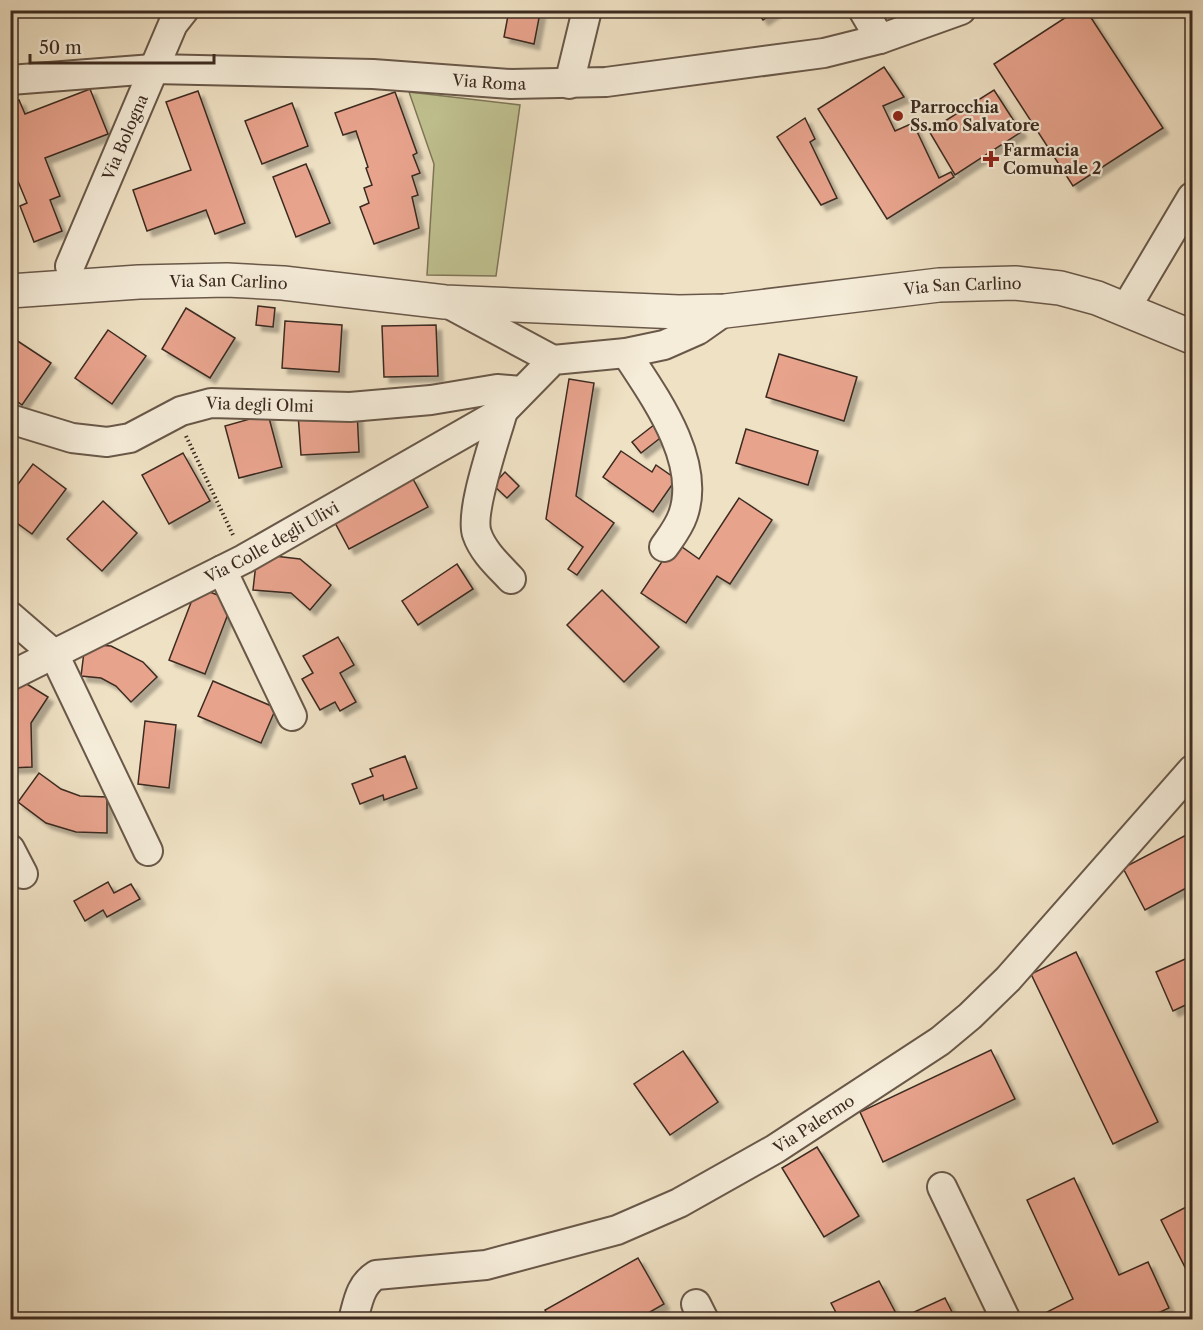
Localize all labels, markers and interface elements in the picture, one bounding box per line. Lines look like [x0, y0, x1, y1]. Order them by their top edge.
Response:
scale bar [30, 27, 214, 65]
text: 50 m [39, 37, 82, 59]
street label: Via Roma [451, 70, 527, 94]
street label: Via Bologna [97, 91, 152, 184]
place label: Parrocchia Ss.mo Salvatore [910, 97, 1040, 135]
marker: Parrocchia Ss.mo Salvatore [891, 109, 905, 123]
place label: Farmacia Comunale 2 [1003, 140, 1101, 178]
marker: Farmacia Comunale 2 [984, 152, 998, 166]
street label: Via San Carlino [168, 270, 288, 293]
street label: Via San Carlino [902, 273, 1023, 299]
street label: Via degli Olmi [205, 393, 314, 416]
street label: Via Colle degli Ulivi [200, 497, 342, 588]
street label: Via Palermo [768, 1090, 858, 1158]

